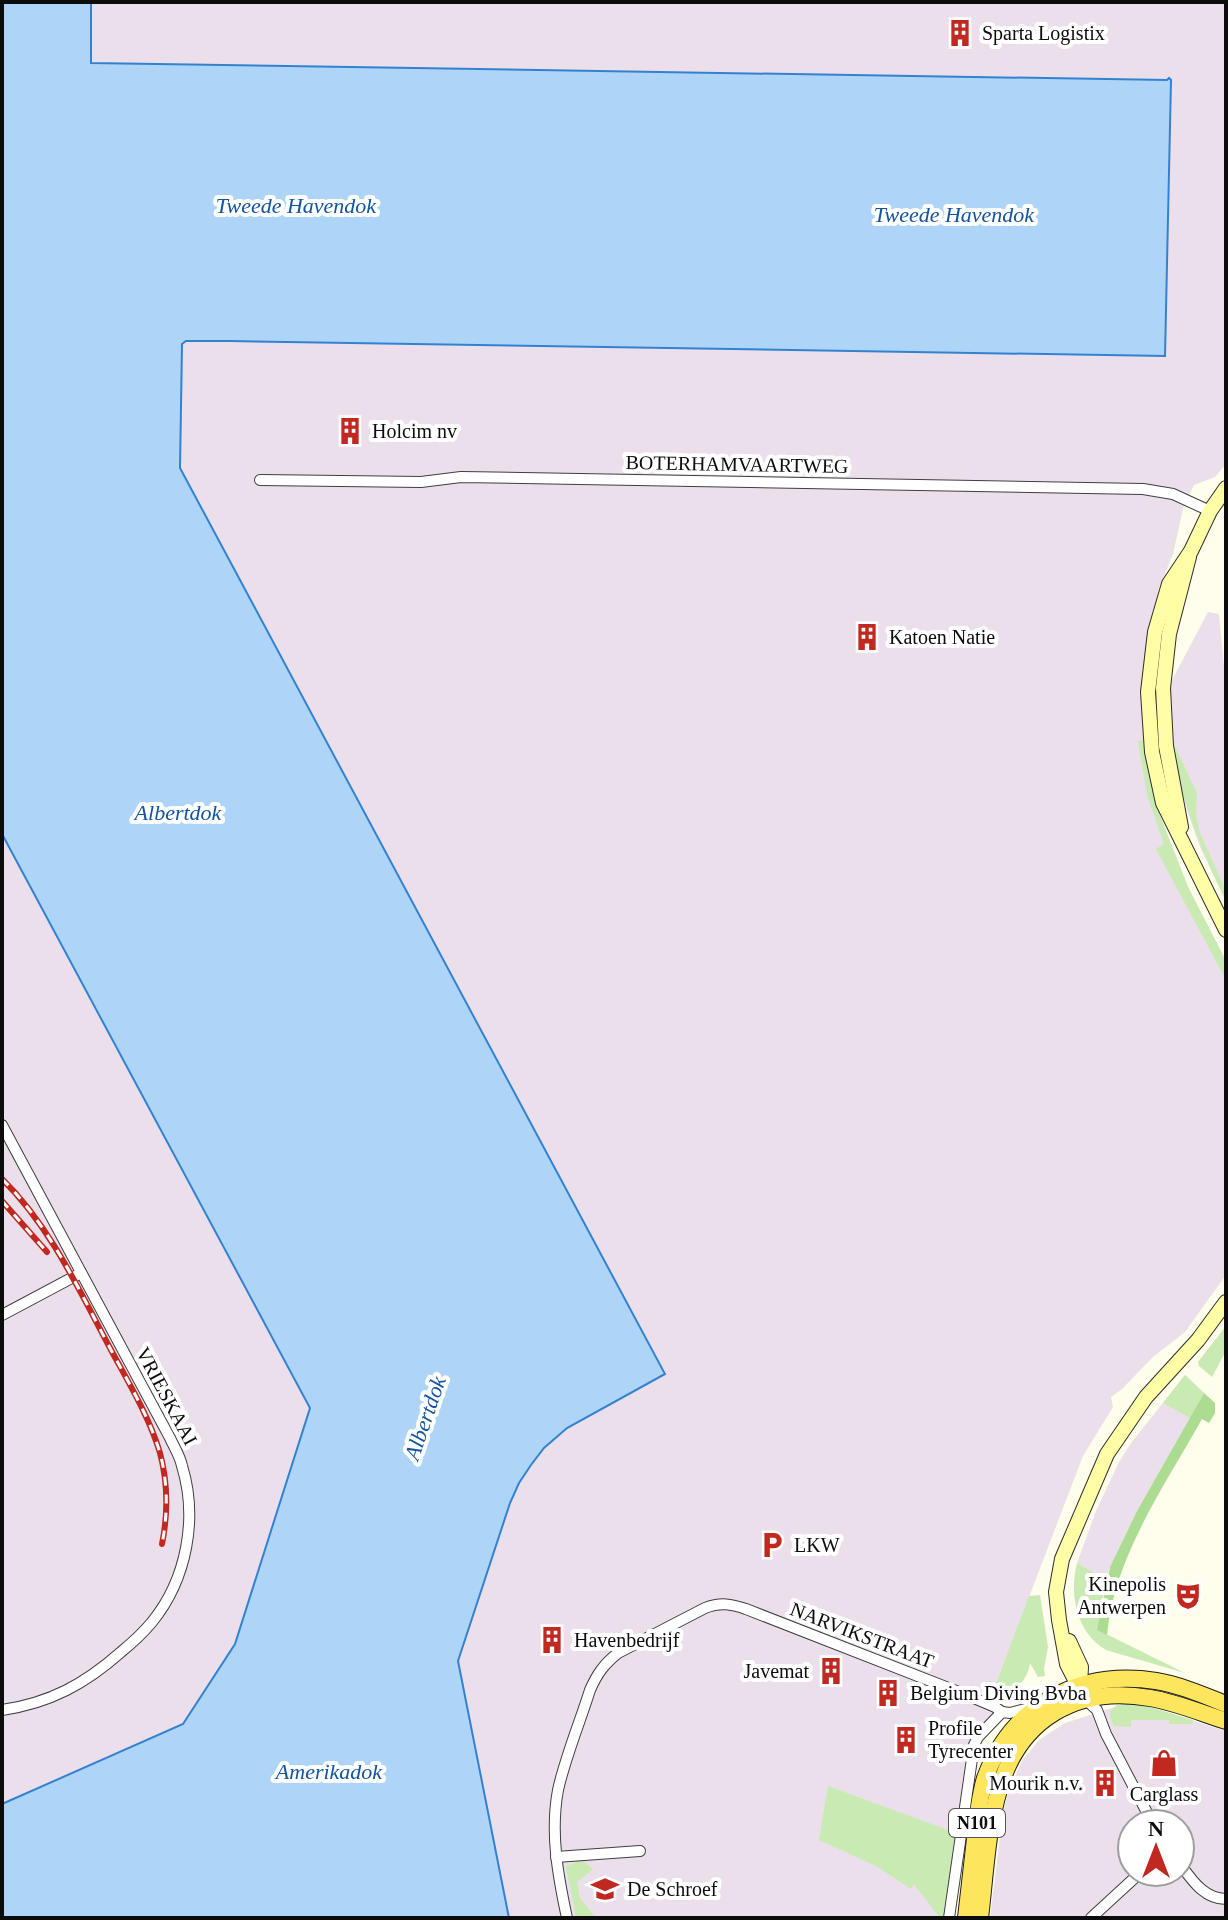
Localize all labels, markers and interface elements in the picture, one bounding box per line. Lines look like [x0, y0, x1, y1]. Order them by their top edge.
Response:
building icon: Sparta Logistix [945, 18, 975, 48]
place label: Sparta Logistix [982, 22, 1105, 45]
water label: Tweede Havendok [216, 193, 377, 218]
water label: Tweede Havendok [874, 202, 1035, 227]
building icon: Holcim nv [335, 416, 365, 446]
place label: Holcim nv [372, 420, 457, 442]
street label: BOTERHAMVAARTWEG [625, 451, 849, 477]
building icon: Katoen Natie [852, 622, 882, 652]
place label: Katoen Natie [889, 626, 995, 648]
water label: Albertdok [133, 800, 223, 825]
street label: VRIESKAAI [132, 1343, 202, 1449]
water label: Albertdok [398, 1372, 451, 1465]
parking icon: LKW [757, 1530, 787, 1560]
place label: LKW [794, 1534, 840, 1556]
place label: Kinepolis Antwerpen [1077, 1573, 1166, 1619]
theatre icon: Kinepolis Antwerpen [1173, 1581, 1203, 1611]
street label: NARVIKSTRAAT [787, 1598, 937, 1672]
building icon: Havenbedrijf [537, 1625, 567, 1655]
place label: Havenbedrijf [574, 1629, 680, 1652]
building icon: Javemat [816, 1656, 846, 1686]
place label: Javemat [743, 1660, 809, 1682]
building icon: Belgium Diving Bvba [873, 1678, 903, 1708]
place label: Belgium Diving Bvba [910, 1682, 1087, 1705]
place label: Profile Tyrecenter [928, 1717, 1014, 1763]
building icon: Profile Tyrecenter [891, 1725, 921, 1755]
shop icon: Carglass [1149, 1748, 1179, 1778]
water label: Amerikadok [274, 1759, 383, 1784]
building icon: Mourik n.v. [1090, 1768, 1120, 1798]
place label: Mourik n.v. [989, 1772, 1083, 1794]
place label: Carglass [1130, 1783, 1198, 1806]
north arrow [1116, 1808, 1196, 1888]
road number: N101 [949, 1809, 1005, 1837]
text: N [1148, 1816, 1164, 1841]
school or university icon: De Schroef [590, 1874, 620, 1904]
place label: De Schroef [627, 1878, 718, 1900]

